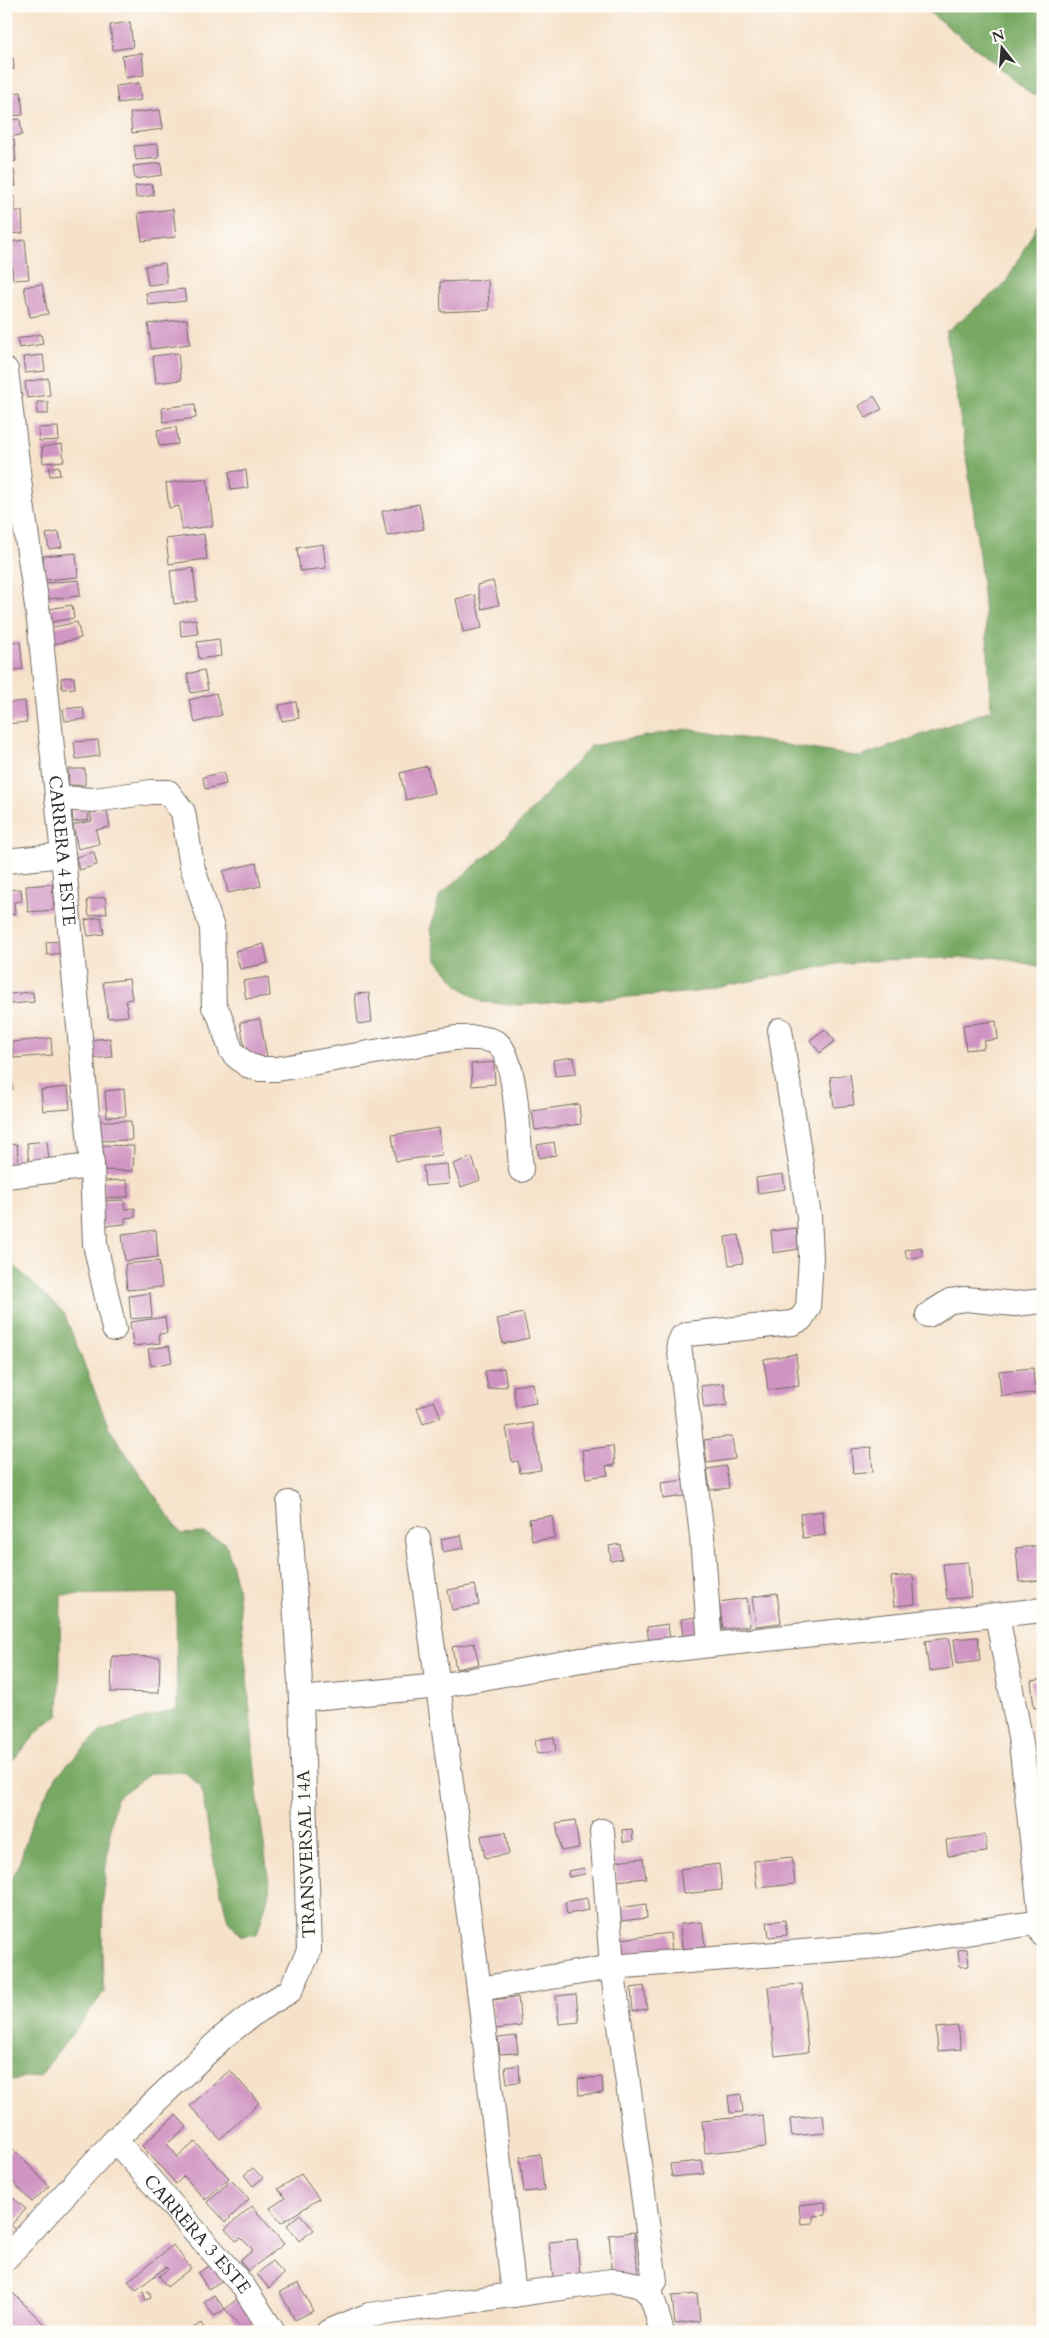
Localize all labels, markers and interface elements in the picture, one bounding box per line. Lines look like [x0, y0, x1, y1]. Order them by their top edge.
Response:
north arrow [976, 22, 1026, 72]
text: N [990, 25, 1007, 47]
street label: CARRERA 4 ESTE [42, 774, 82, 927]
street label: TRANSVERSAL 14A [291, 1769, 322, 1939]
street label: CARRERA 3 ESTE [138, 2169, 257, 2299]

